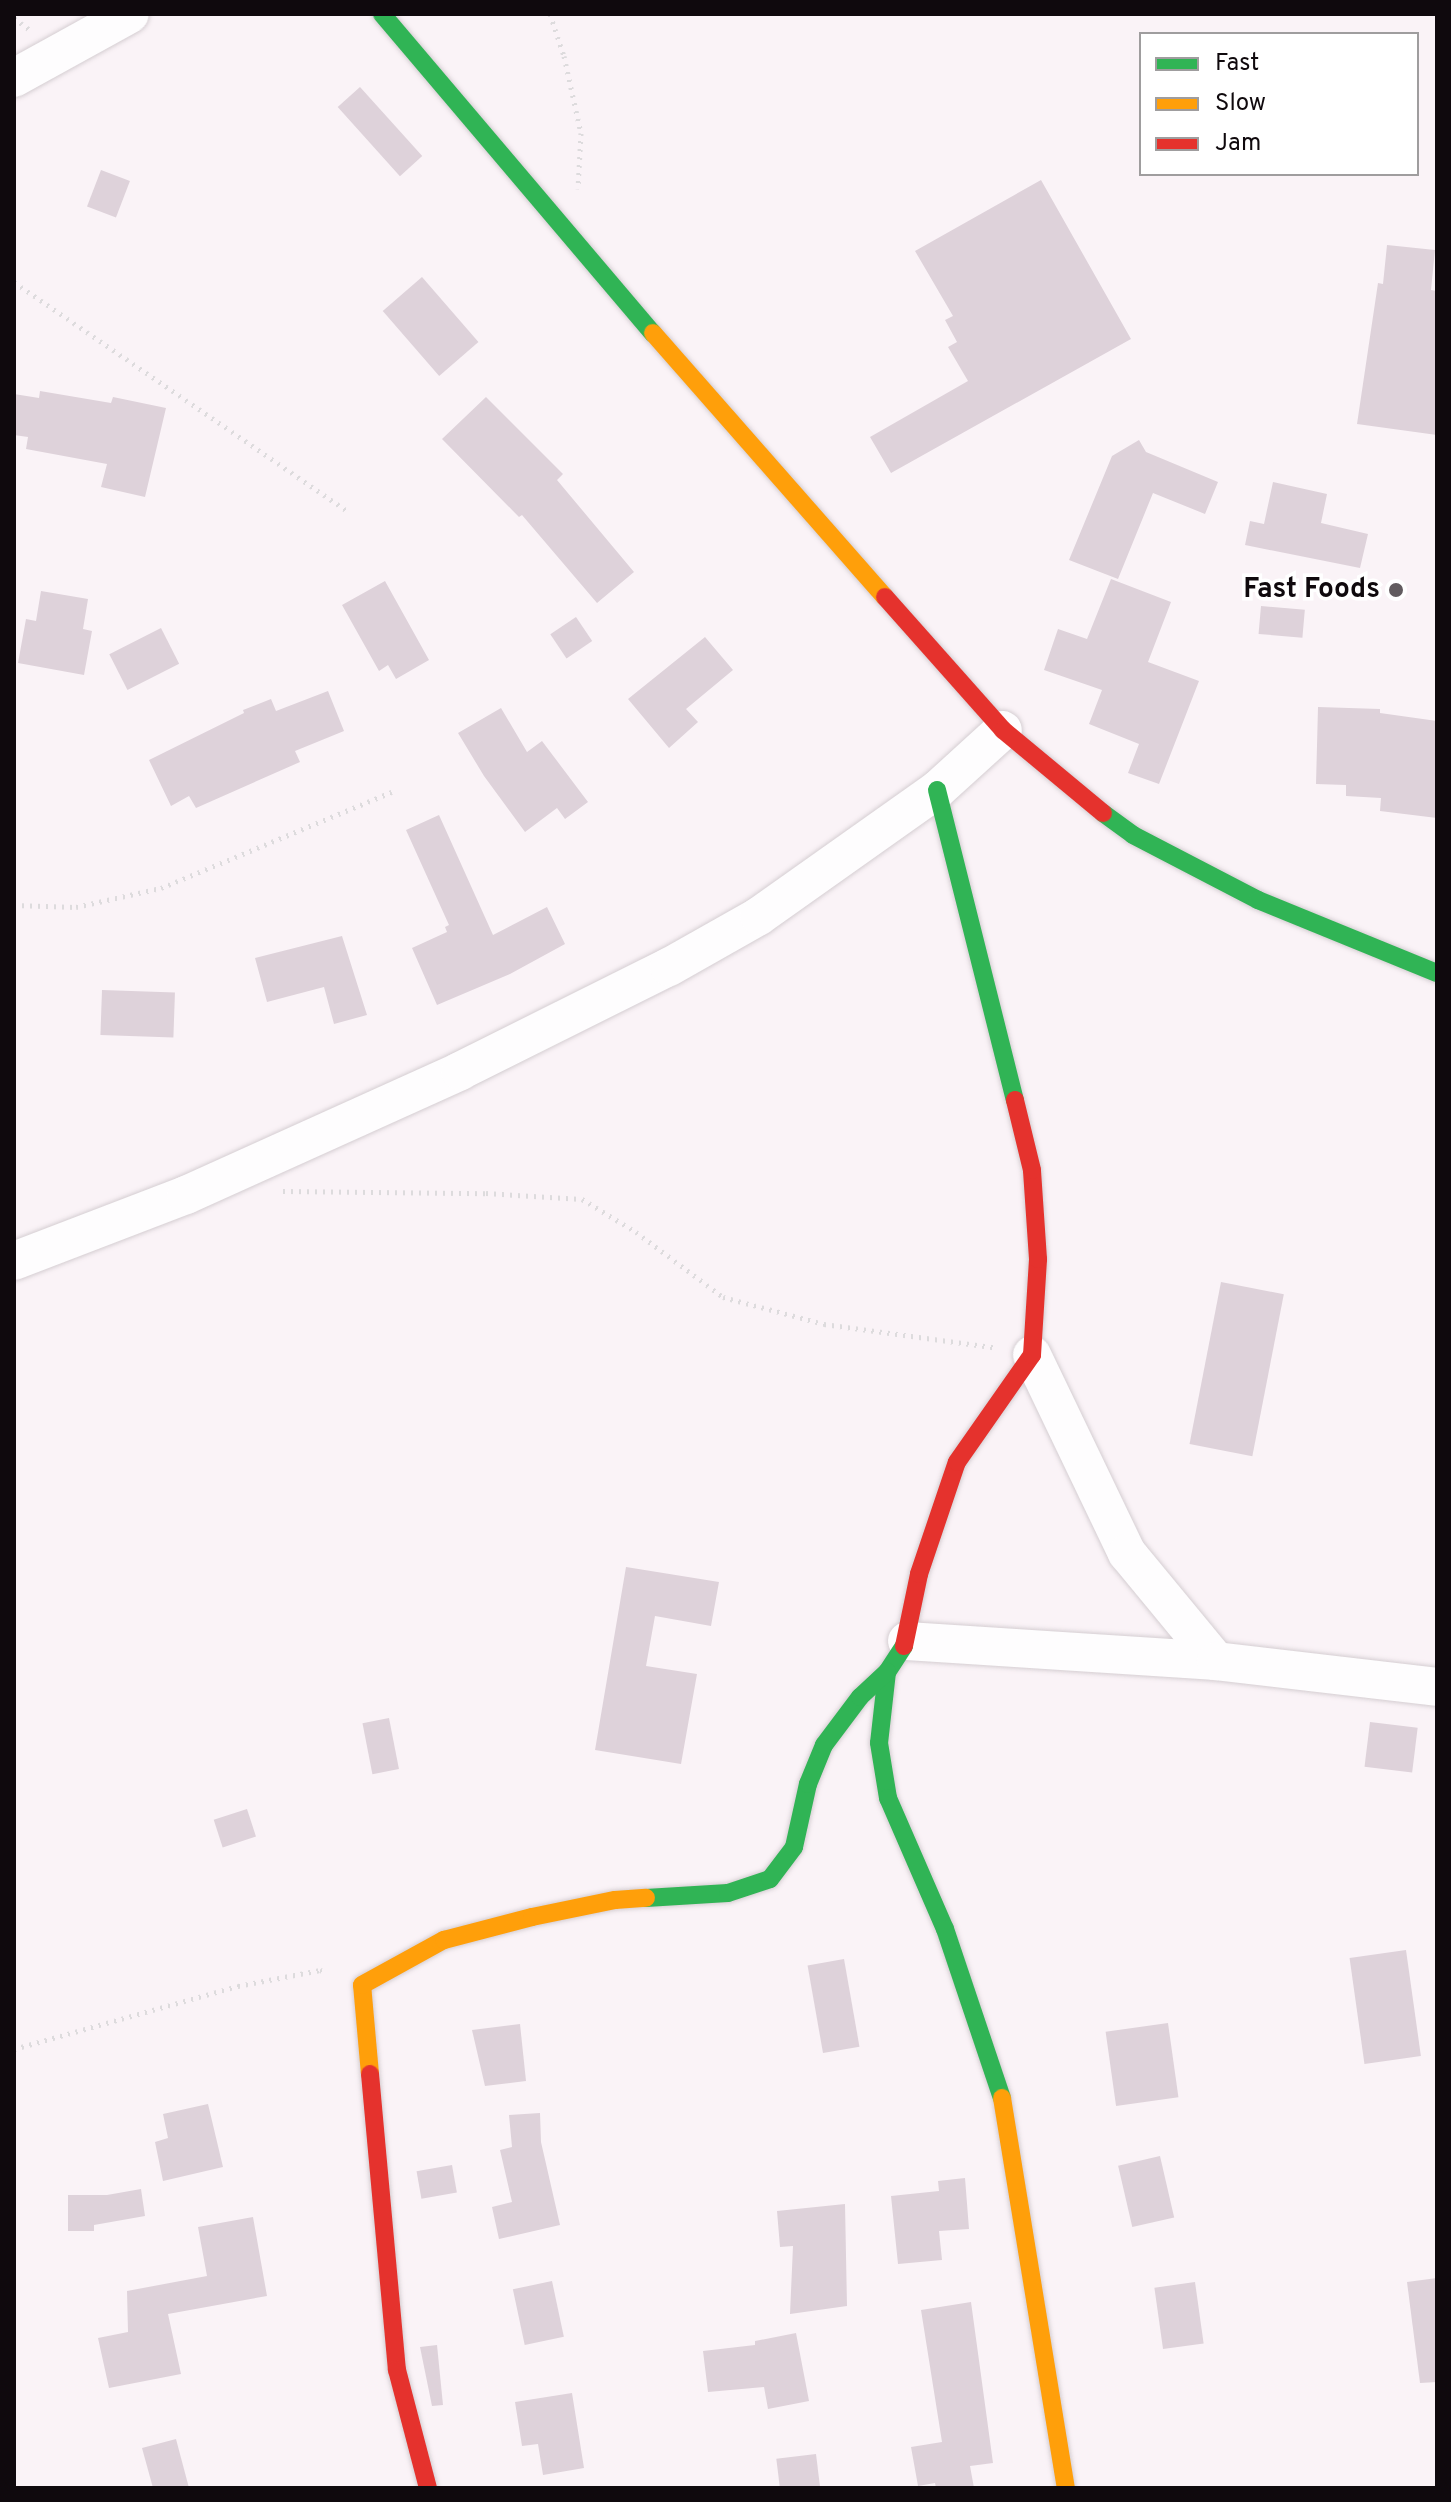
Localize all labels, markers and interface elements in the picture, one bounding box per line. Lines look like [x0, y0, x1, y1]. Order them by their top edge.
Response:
legend [1139, 32, 1419, 176]
text: Fast [1215, 49, 1259, 79]
text: Slow [1215, 89, 1266, 119]
text: Jam [1215, 129, 1261, 159]
place label: Fast Foods [1243, 573, 1380, 607]
marker: Fast Foods [1387, 581, 1405, 599]

